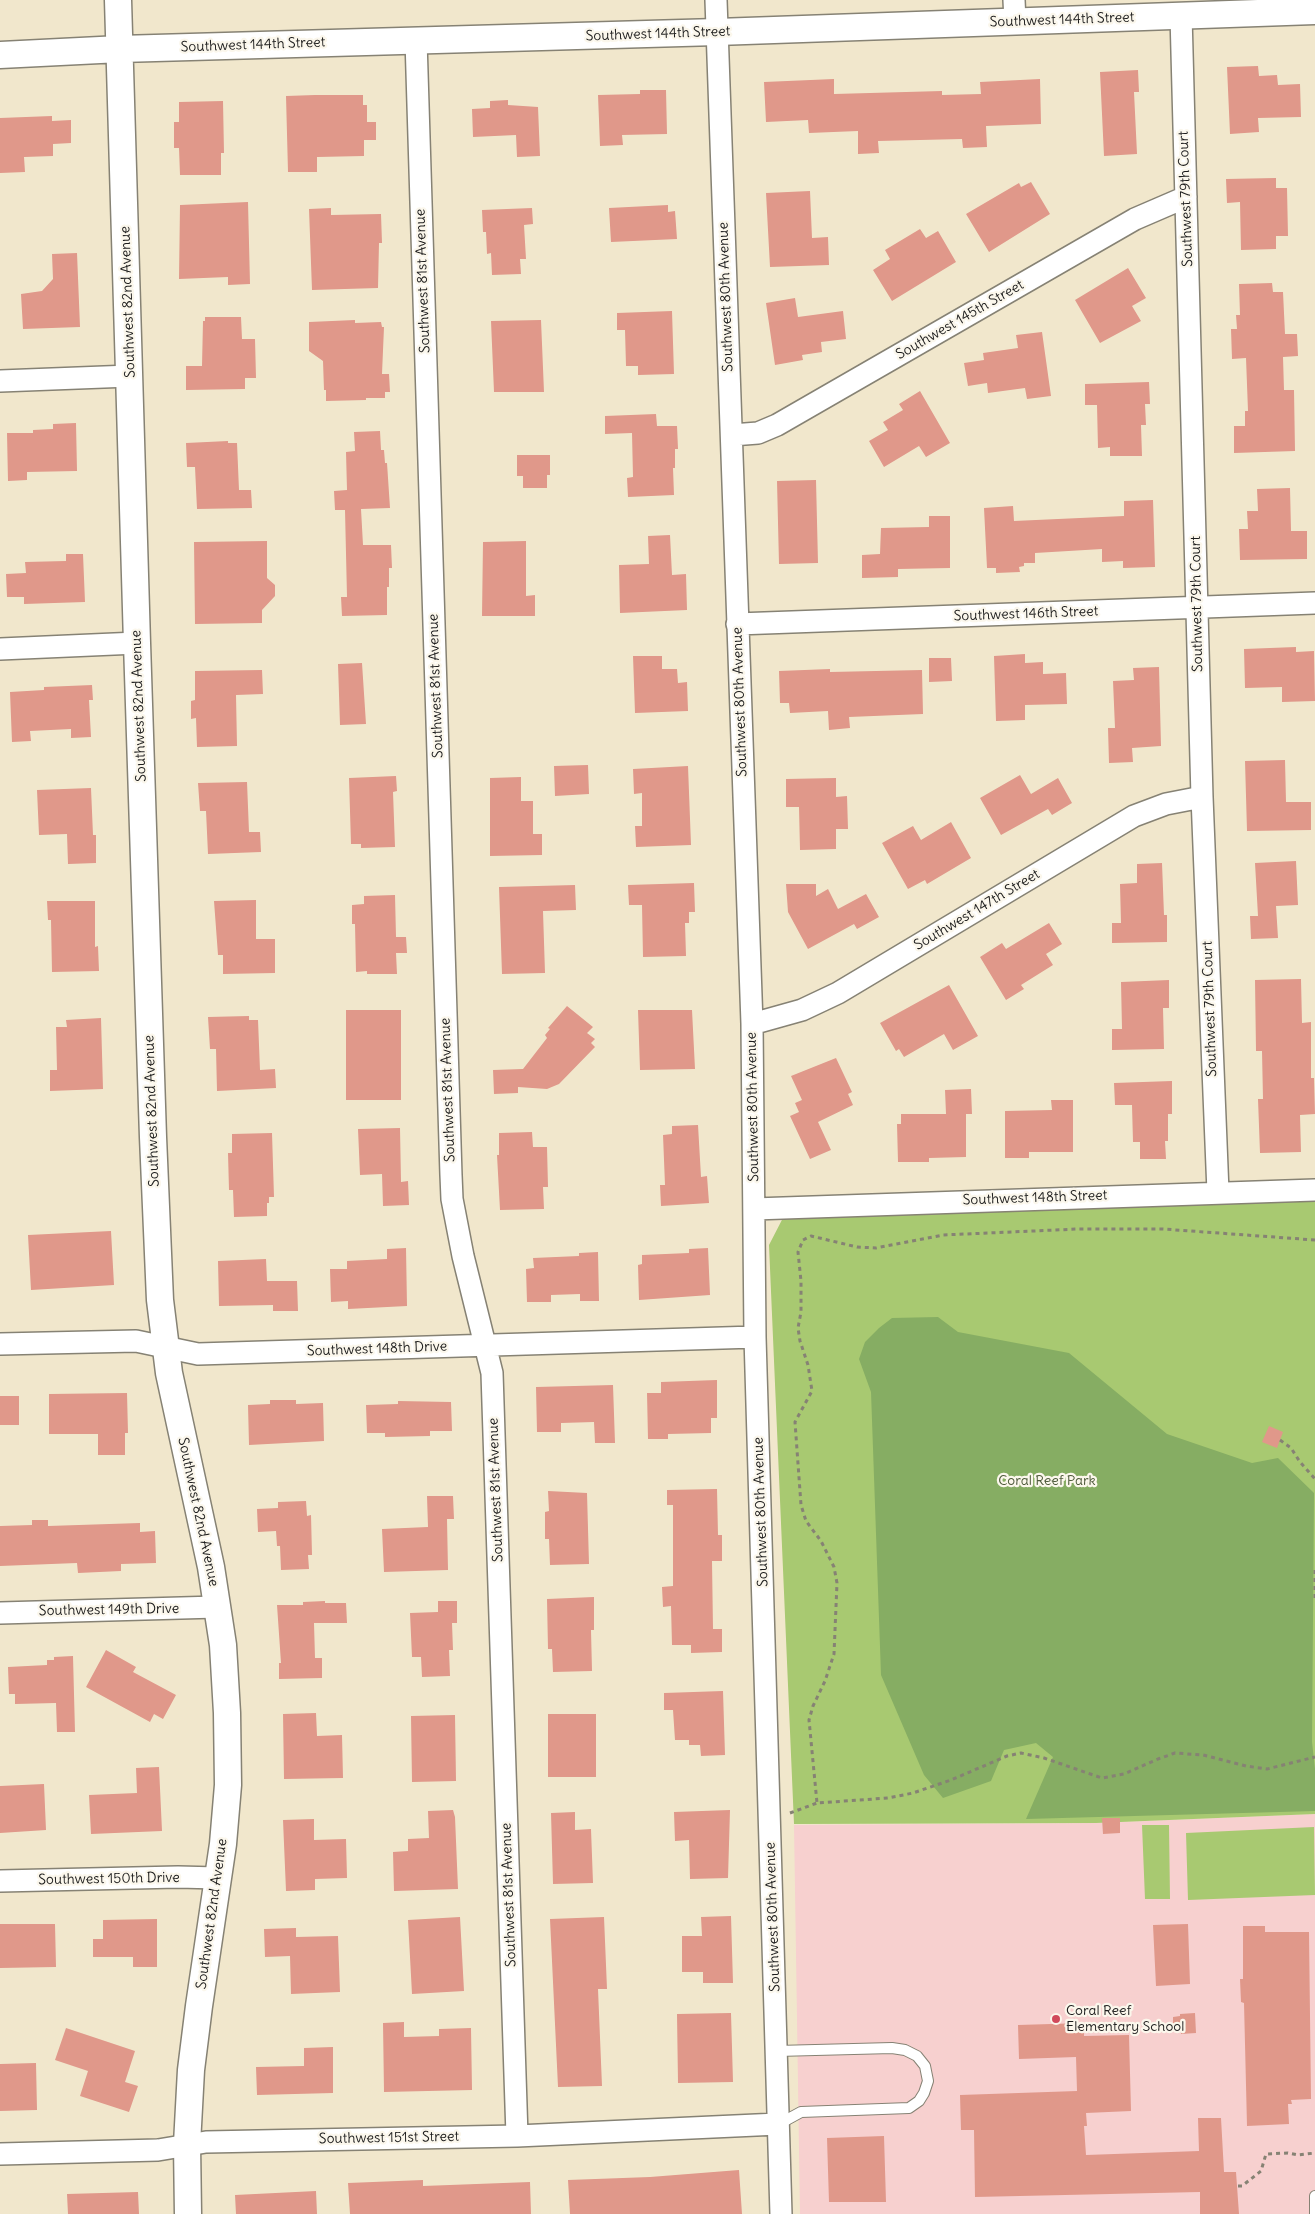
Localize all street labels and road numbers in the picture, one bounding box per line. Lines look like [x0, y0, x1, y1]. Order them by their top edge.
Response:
street label: Southwest 144th Street [989, 9, 1135, 31]
street label: Southwest 144th Street [585, 23, 731, 45]
street label: Southwest 144th Street [180, 34, 326, 56]
street label: Southwest 79th Court [1175, 131, 1197, 267]
street label: Southwest 81st Avenue [412, 209, 434, 353]
street label: Southwest 80th Avenue [715, 222, 737, 372]
street label: Southwest 82nd Avenue [117, 226, 139, 378]
street label: Southwest 145th Street [893, 277, 1027, 363]
street label: Southwest 79th Court [1187, 536, 1207, 672]
street label: Southwest 146th Street [953, 603, 1099, 625]
street label: Southwest 81st Avenue [425, 614, 447, 758]
street label: Southwest 80th Avenue [729, 627, 751, 777]
street label: Southwest 82nd Avenue [128, 630, 150, 782]
street label: Southwest 147th Street [911, 866, 1043, 954]
street label: Southwest 79th Court [1199, 941, 1221, 1077]
street label: Southwest 81st Avenue [437, 1018, 459, 1162]
street label: Southwest 80th Avenue [743, 1032, 763, 1182]
street label: Southwest 82nd Avenue [141, 1035, 163, 1187]
street label: Southwest 148th Street [962, 1187, 1108, 1209]
street label: Southwest 148th Drive [307, 1338, 447, 1360]
street label: Southwest 81st Avenue [485, 1418, 507, 1562]
street label: Southwest 82nd Avenue [174, 1436, 222, 1588]
street label: Southwest 80th Avenue [750, 1437, 772, 1587]
street label: Southwest 149th Drive [39, 1600, 179, 1620]
street label: Southwest 81st Avenue [498, 1823, 520, 1967]
street label: Southwest 82nd Avenue [193, 1838, 231, 1990]
street label: Southwest 80th Avenue [762, 1842, 784, 1992]
street label: Southwest 150th Drive [38, 1869, 180, 1889]
street label: Southwest 151st Street [319, 2128, 459, 2148]

